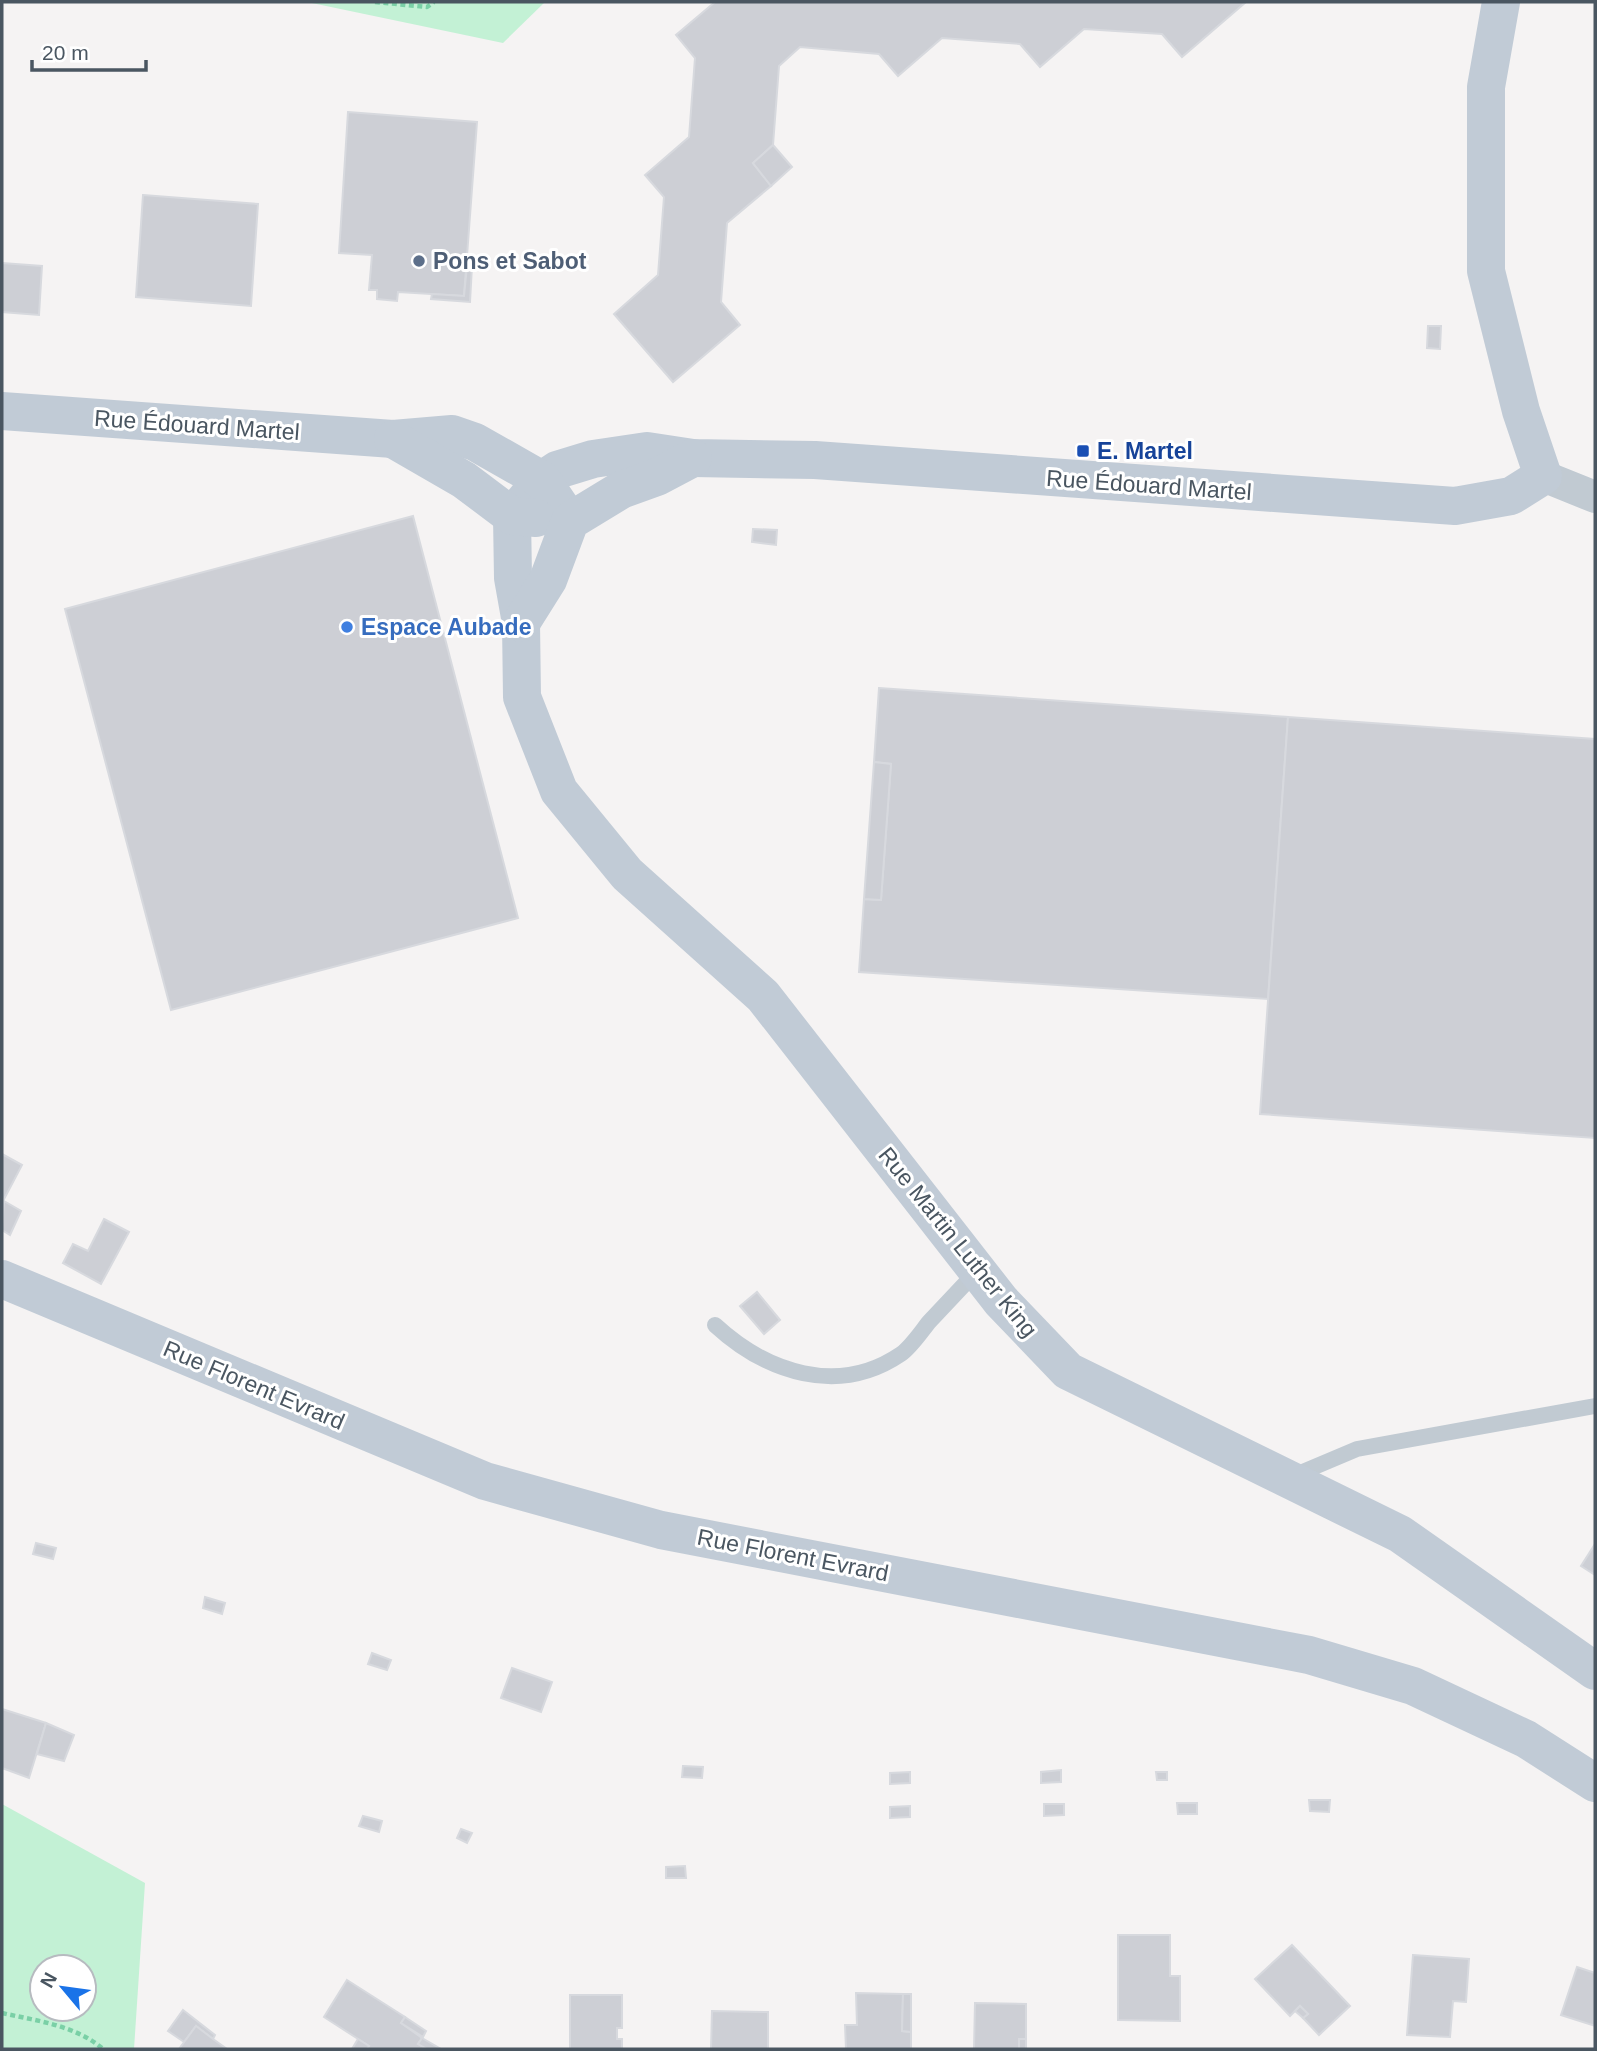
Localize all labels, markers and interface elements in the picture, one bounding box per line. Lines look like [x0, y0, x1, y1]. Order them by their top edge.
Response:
scale bar [32, 28, 145, 72]
text: 20 m [42, 41, 89, 64]
place label: Pons et Sabot [433, 248, 587, 274]
marker: Pons et Sabot [411, 253, 427, 269]
street label: Rue Édouard Martel [93, 405, 301, 445]
place label: E. Martel [1097, 438, 1193, 464]
marker: E. Martel [1075, 443, 1091, 459]
street label: Rue Édouard Martel [1045, 465, 1253, 505]
place label: Espace Aubade [361, 614, 531, 640]
marker: Espace Aubade [339, 619, 355, 635]
street label: Rue Martin Luther King [873, 1142, 1043, 1342]
street label: Rue Florent Evrard [159, 1335, 349, 1435]
street label: Rue Florent Evrard [695, 1524, 891, 1586]
north arrow [28, 1953, 98, 2023]
text: N [36, 1969, 61, 1991]

